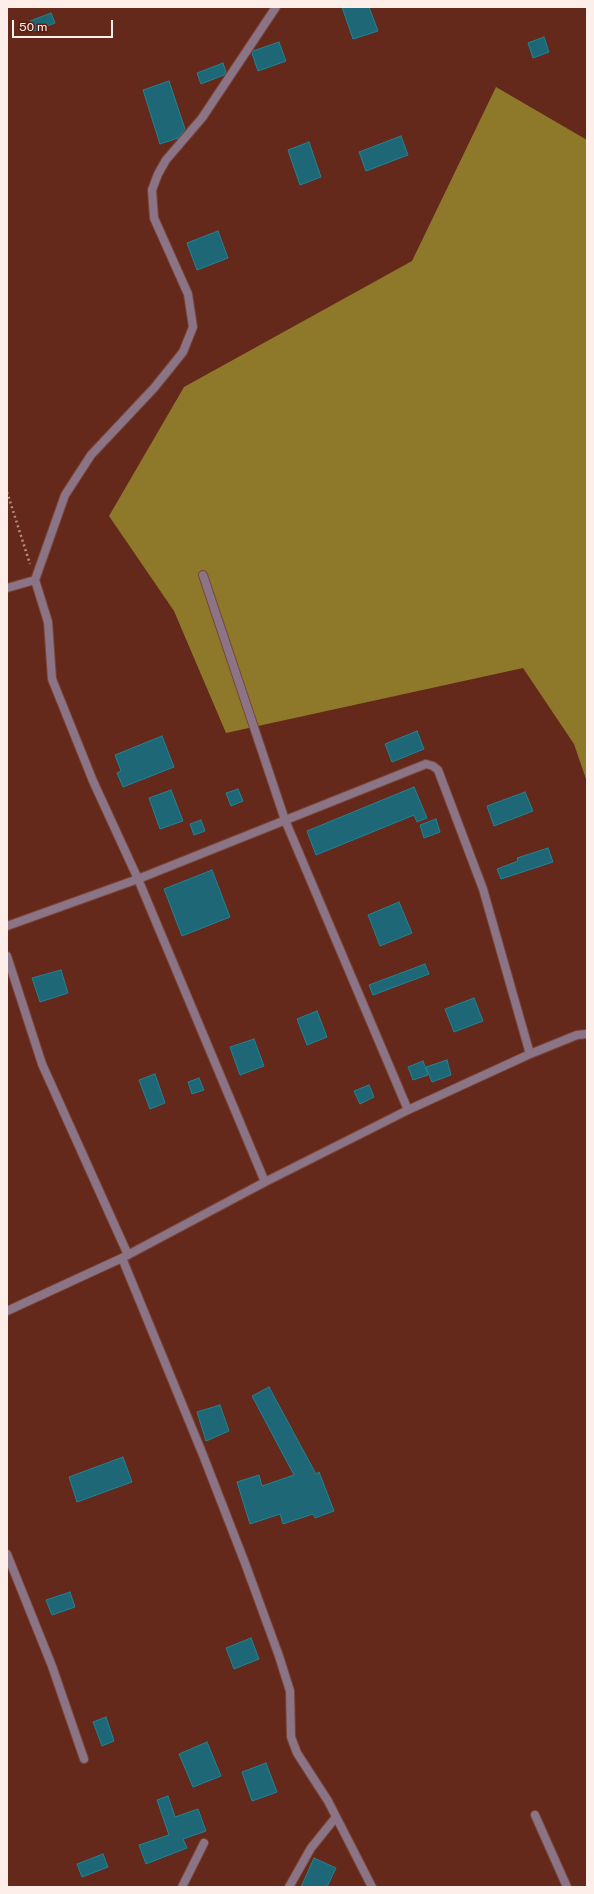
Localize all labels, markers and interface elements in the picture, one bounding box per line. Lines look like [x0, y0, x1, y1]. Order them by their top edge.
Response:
scale bar [14, 12, 115, 38]
text: 50 m [19, 20, 47, 34]

